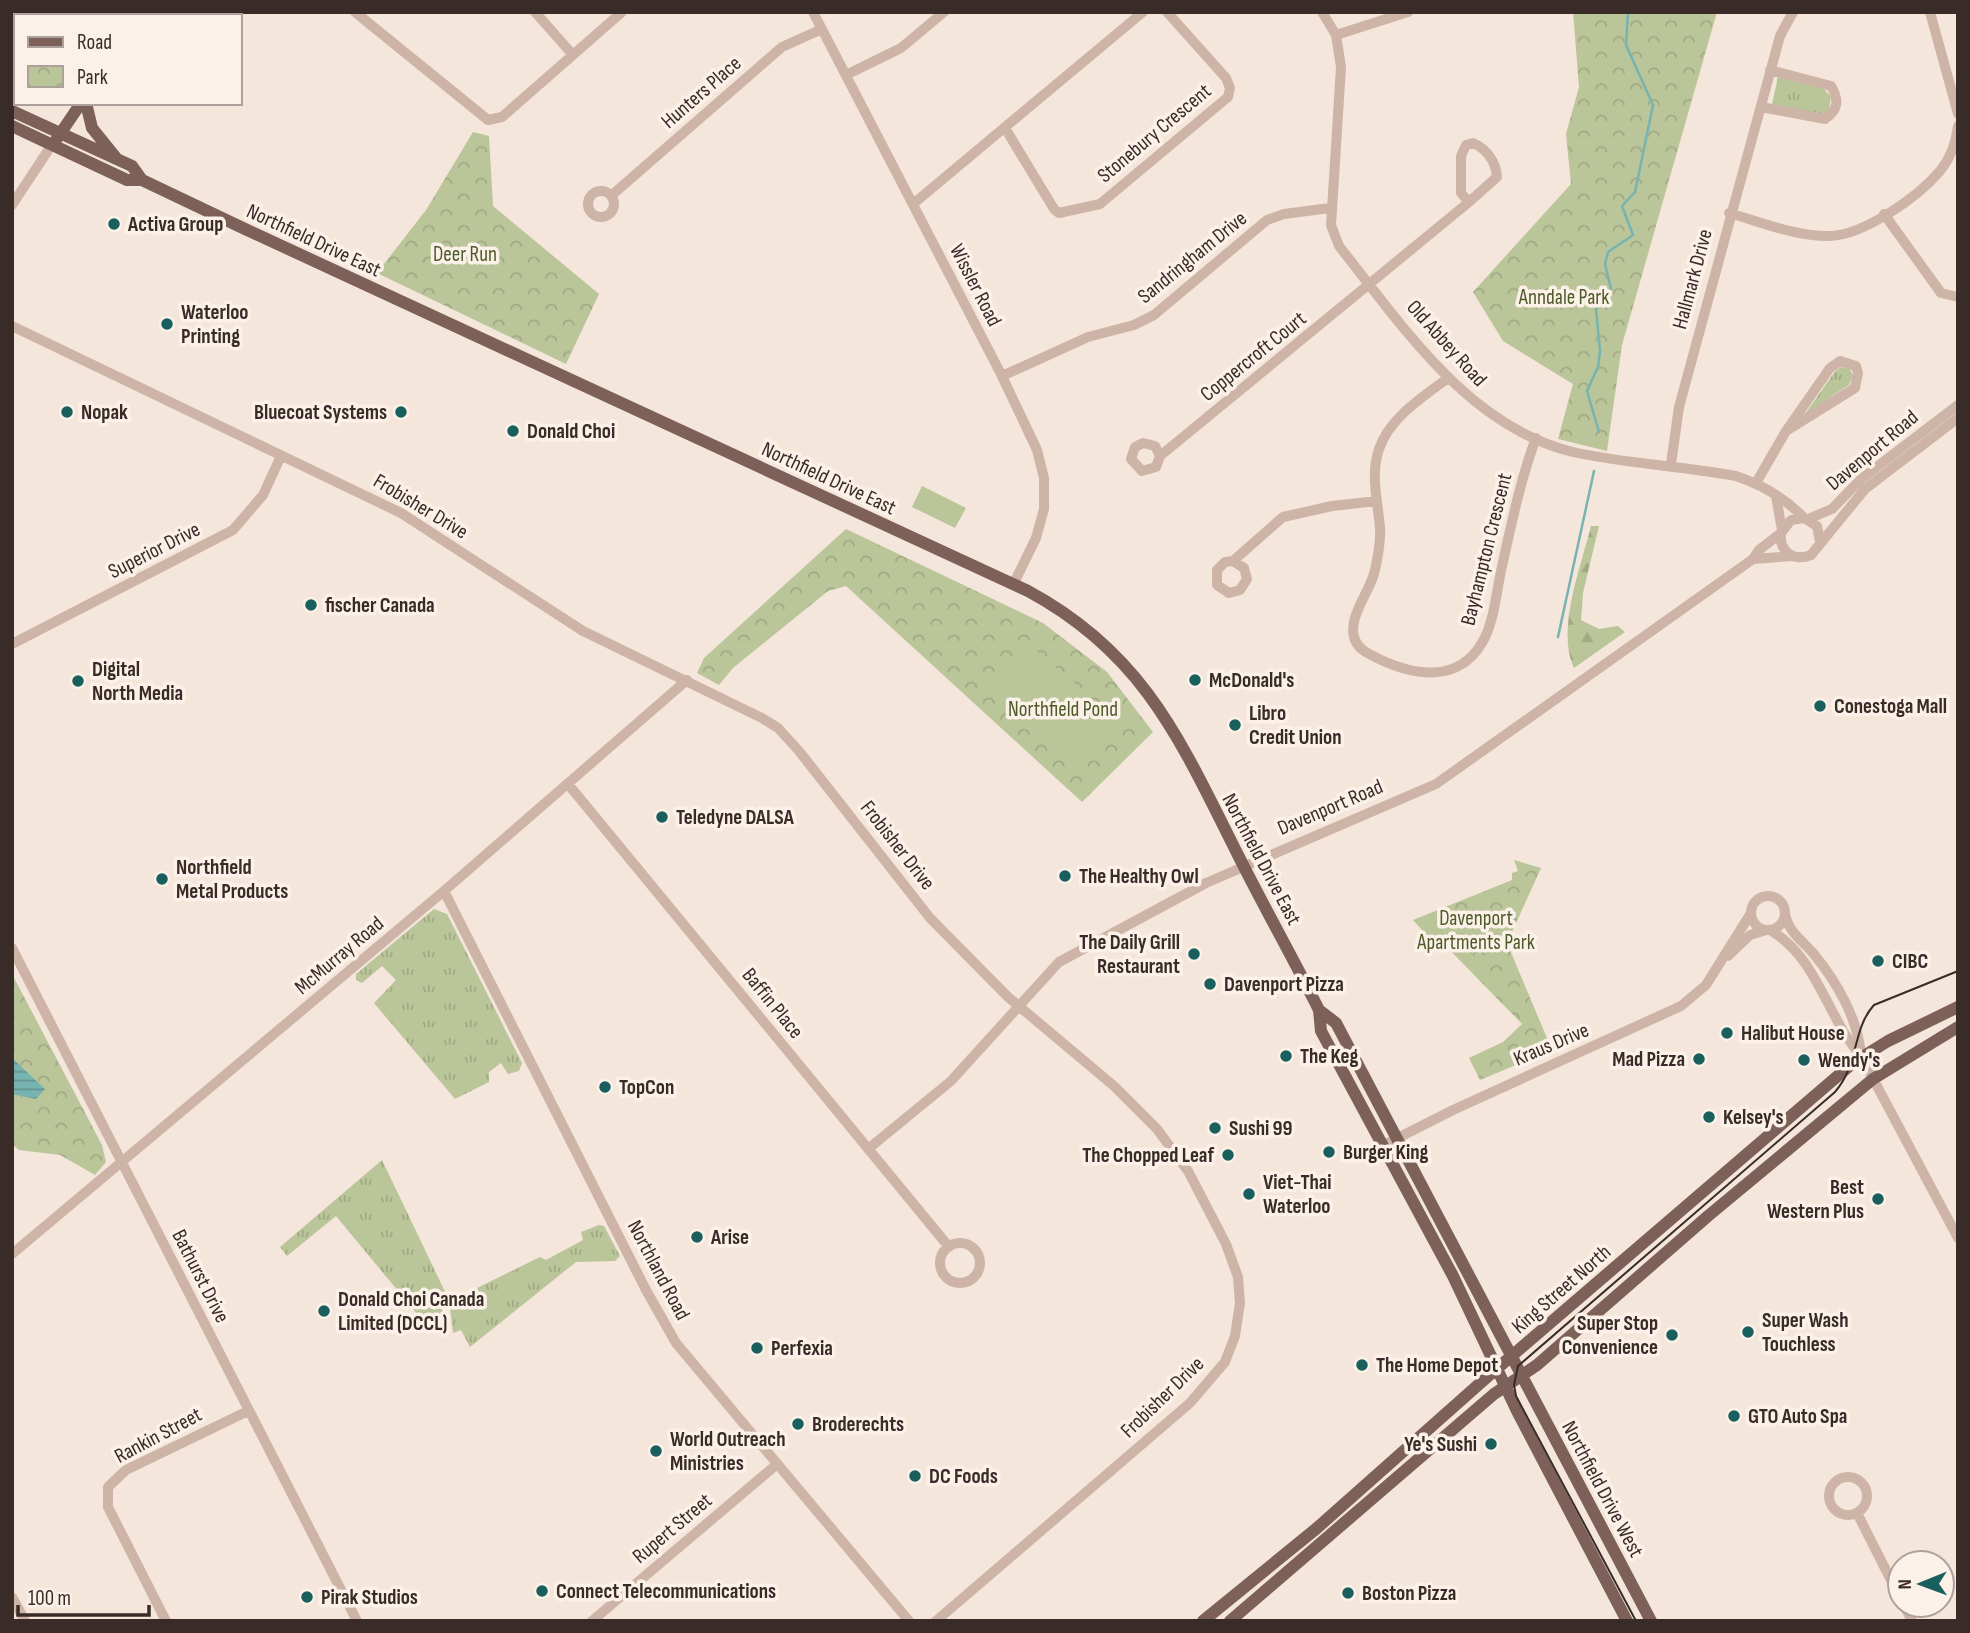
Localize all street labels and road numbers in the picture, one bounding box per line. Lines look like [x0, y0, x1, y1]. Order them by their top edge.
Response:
street label: Hunters Place [656, 51, 746, 134]
street label: Stonebury Crescent [1092, 79, 1216, 188]
street label: Northfield Drive East [243, 198, 385, 282]
street label: Sandringham Drive [1133, 206, 1252, 309]
street label: Hallmark Drive [1667, 227, 1718, 332]
street label: Wissler Road [944, 240, 1007, 331]
street label: Old Abbey Road [1401, 295, 1492, 392]
street label: Coppercroft Court [1195, 306, 1311, 407]
street label: Davenport Road [1821, 405, 1923, 496]
street label: Northfield Drive East [758, 436, 900, 520]
street label: Frobisher Drive [369, 468, 473, 544]
street label: Bayhampton Crescent [1455, 470, 1517, 628]
street label: Superior Drive [104, 517, 204, 584]
street label: Davenport Road [1274, 774, 1387, 841]
street label: Northfield Drive East [1216, 789, 1307, 929]
street label: Frobisher Drive [855, 796, 940, 895]
street label: McMurray Road [290, 911, 389, 1000]
street label: Baffin Place [737, 963, 809, 1044]
street label: Kraus Drive [1510, 1017, 1593, 1071]
street label: Northland Road [622, 1216, 695, 1324]
street label: Bathurst Drive [166, 1225, 235, 1327]
street label: King Street North [1507, 1240, 1616, 1339]
street label: Frobisher Drive [1116, 1352, 1209, 1443]
street label: Rankin Street [110, 1402, 206, 1469]
street label: Northfield Drive West [1556, 1417, 1649, 1562]
street label: Rupert Street [628, 1488, 717, 1569]

